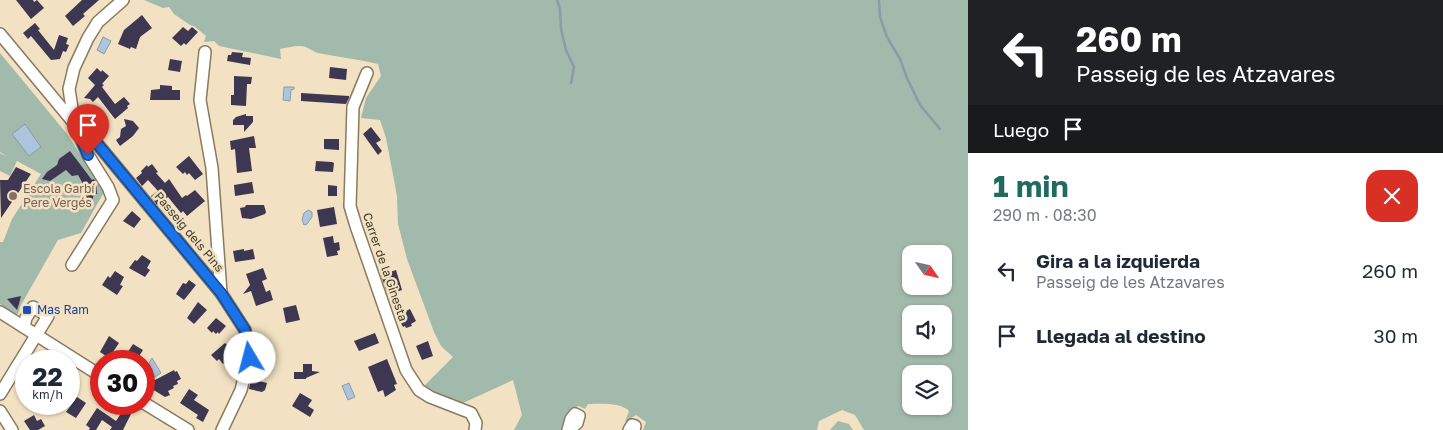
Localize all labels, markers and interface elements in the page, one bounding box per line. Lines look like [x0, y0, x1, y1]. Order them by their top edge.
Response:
text: 260 m [1076, 18, 1182, 60]
icon: left [993, 20, 1058, 85]
text: Passeig de les Atzavares [1076, 60, 1335, 87]
pin [67, 104, 109, 155]
icon: arrive [74, 111, 102, 139]
icon: arrive [1059, 115, 1087, 143]
text: Luego [993, 118, 1049, 141]
text: 1 min [993, 168, 1069, 204]
button: close [1366, 170, 1418, 222]
place label: Escola Garbí Pere Vergés [23, 181, 95, 210]
street label: Passeig dels Pins [151, 188, 227, 275]
marker: Escola Garbí Pere Vergés [7, 190, 19, 202]
text: 290 m · 08:30 [993, 205, 1097, 225]
street label: Carrer de la Ginesta [360, 211, 411, 323]
north arrow [902, 245, 952, 295]
map controls [902, 245, 952, 415]
text: Gira a la izquierda [1036, 249, 1200, 272]
icon: left [993, 257, 1021, 285]
text: 260 m [1362, 259, 1418, 282]
text: Passeig de les Atzavares [1036, 272, 1225, 292]
place label: Mas Ram [37, 302, 89, 317]
marker: Mas Ram [21, 304, 33, 316]
button: sound [902, 305, 952, 355]
icon: arrive [993, 322, 1021, 350]
text: Llegada al destino [1036, 324, 1206, 347]
text: 30 m [1374, 324, 1418, 347]
position arrow [223, 331, 275, 383]
speed limit sign: 30 [90, 350, 155, 415]
text: 22 [32, 361, 63, 392]
button: layers [902, 365, 952, 415]
text: km/h [32, 387, 63, 402]

